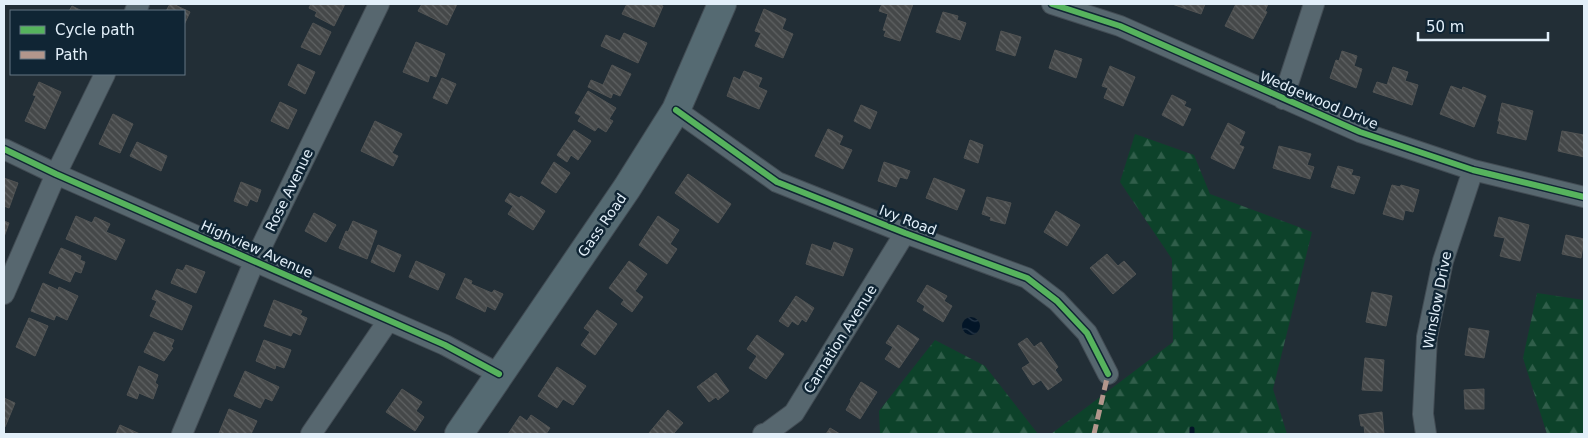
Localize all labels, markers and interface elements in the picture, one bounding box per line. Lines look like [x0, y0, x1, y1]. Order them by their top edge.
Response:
legend [10, 10, 185, 75]
scale bar [1418, 10, 1548, 42]
text: 50 m [1426, 18, 1464, 36]
text: Cycle path [55, 21, 135, 39]
text: Path [55, 46, 88, 64]
street label: Wedgewood Drive [1257, 68, 1381, 132]
street label: Rose Avenue [262, 146, 316, 234]
street label: Gass Road [574, 190, 630, 260]
street label: Ivy Road [877, 202, 939, 238]
street label: Highview Avenue [199, 217, 315, 281]
street label: Winslow Drive [1420, 250, 1454, 350]
street label: Carnation Avenue [800, 282, 880, 396]

